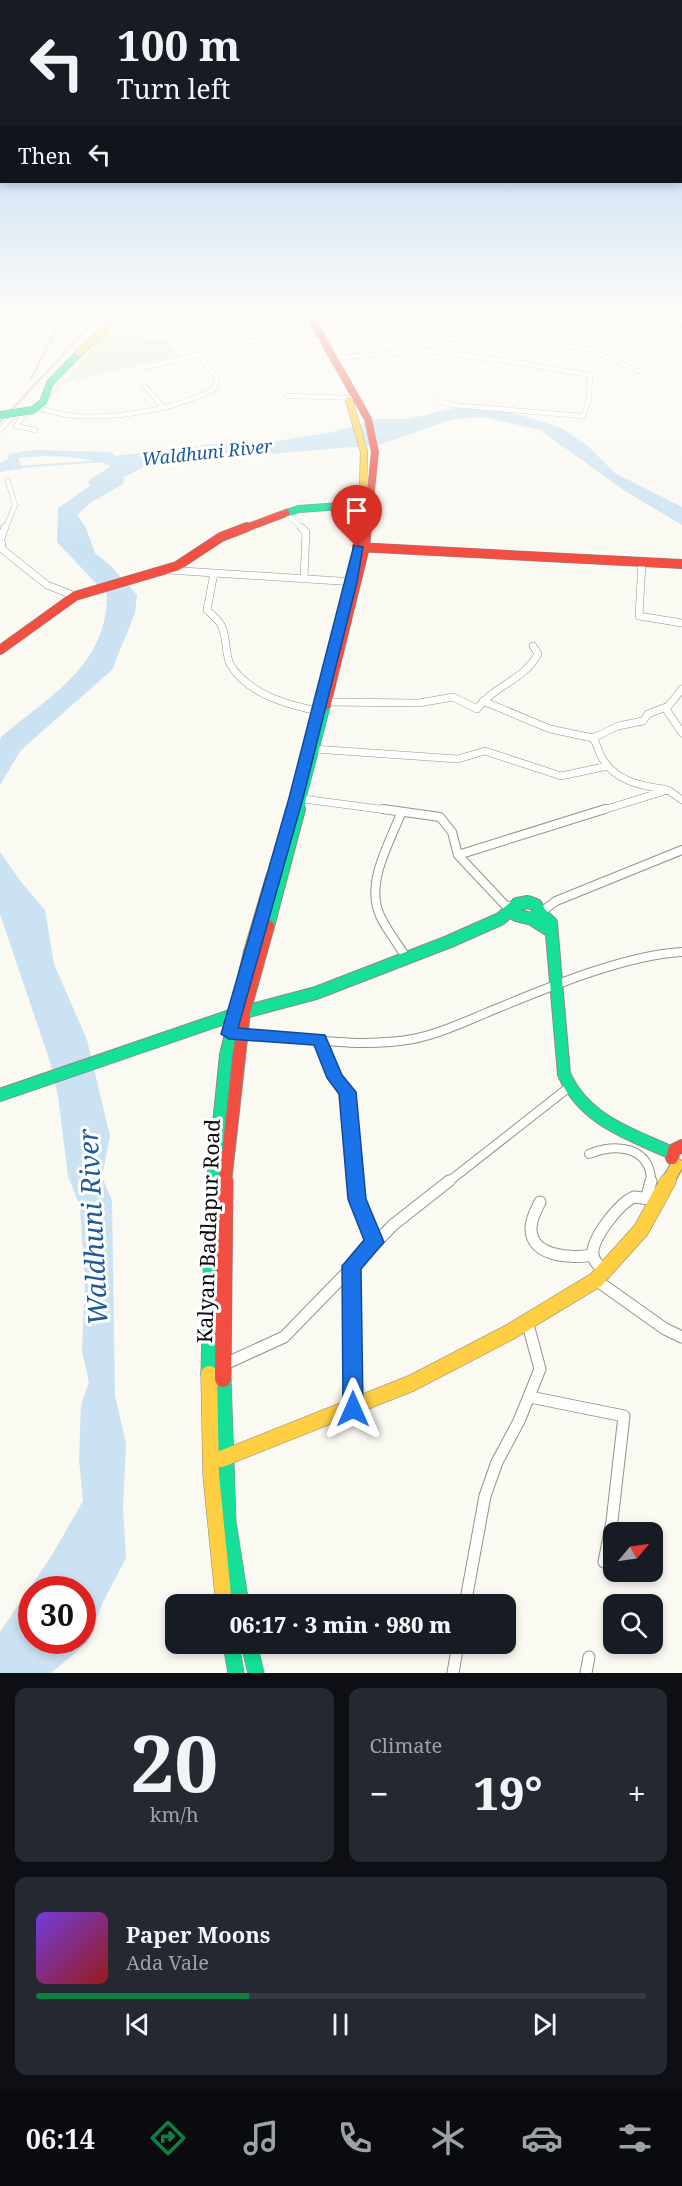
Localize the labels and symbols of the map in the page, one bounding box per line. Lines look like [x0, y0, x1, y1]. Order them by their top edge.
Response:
water label: Waldhuni River [141, 433, 274, 471]
pin [331, 485, 382, 547]
street label: Kalyan Badlapur Road [190, 1118, 226, 1344]
water label: Waldhuni River [68, 1127, 116, 1326]
position arrow [321, 1377, 385, 1441]
north arrow [603, 1522, 663, 1582]
speed limit sign: 30 [18, 1576, 96, 1654]

